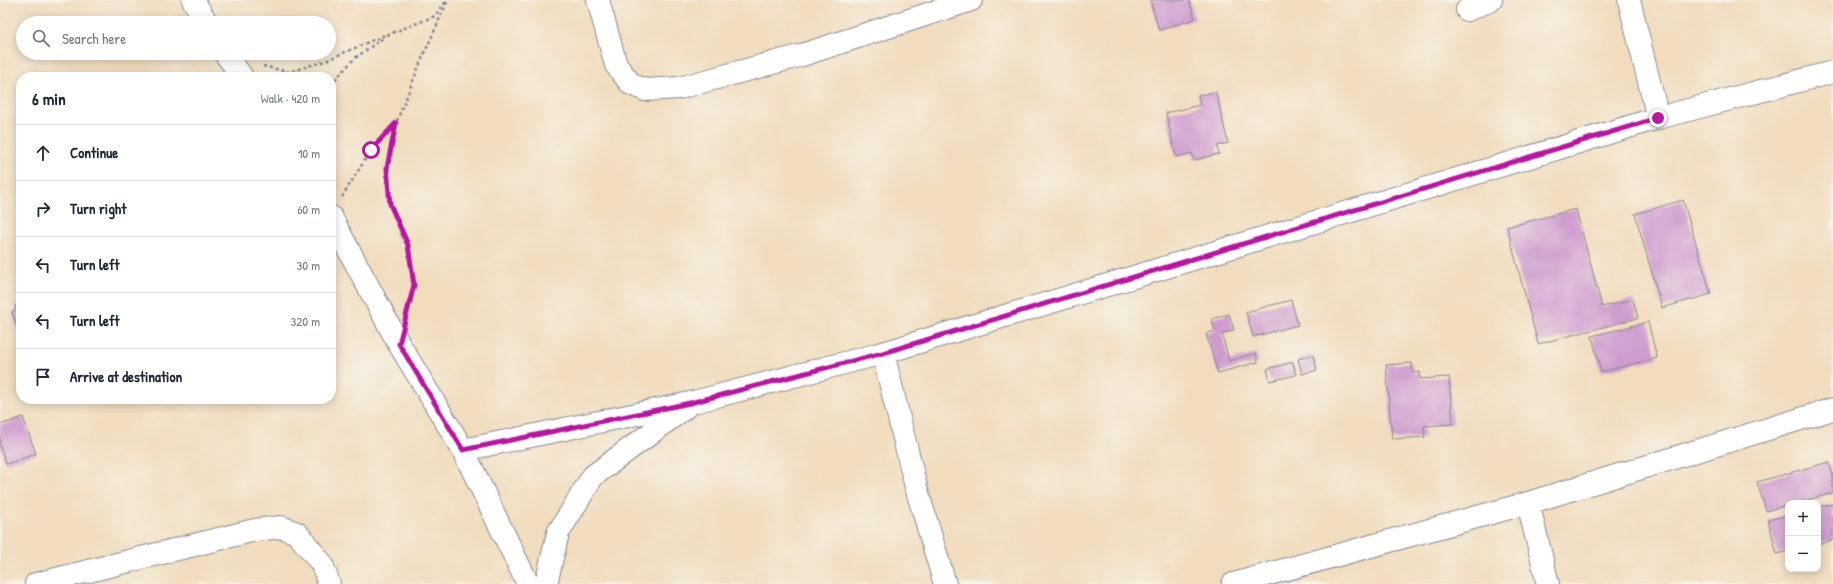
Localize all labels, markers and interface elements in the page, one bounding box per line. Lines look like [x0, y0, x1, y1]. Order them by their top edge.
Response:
search box [16, 16, 336, 60]
icon: search [30, 27, 52, 49]
text: Search here [62, 28, 126, 49]
text: 6 min [32, 87, 66, 110]
text: Walk · 420 m [261, 89, 320, 107]
route end [1649, 109, 1667, 127]
route start [362, 141, 380, 159]
icon: ahead [32, 142, 54, 164]
text: Continue [70, 142, 118, 163]
text: 10 m [298, 144, 320, 162]
icon: right [32, 198, 54, 220]
text: Turn right [70, 198, 126, 219]
text: 60 m [297, 200, 320, 218]
icon: left [32, 254, 54, 276]
text: Turn left [70, 254, 120, 275]
text: 30 m [297, 256, 320, 274]
icon: left [32, 310, 54, 332]
text: Turn left [70, 310, 120, 331]
text: 320 m [290, 312, 320, 330]
icon: arrive [32, 366, 54, 388]
text: Arrive at destination [70, 366, 182, 387]
map controls [1785, 500, 1821, 572]
button: + [1785, 500, 1821, 536]
button: − [1785, 536, 1821, 572]

